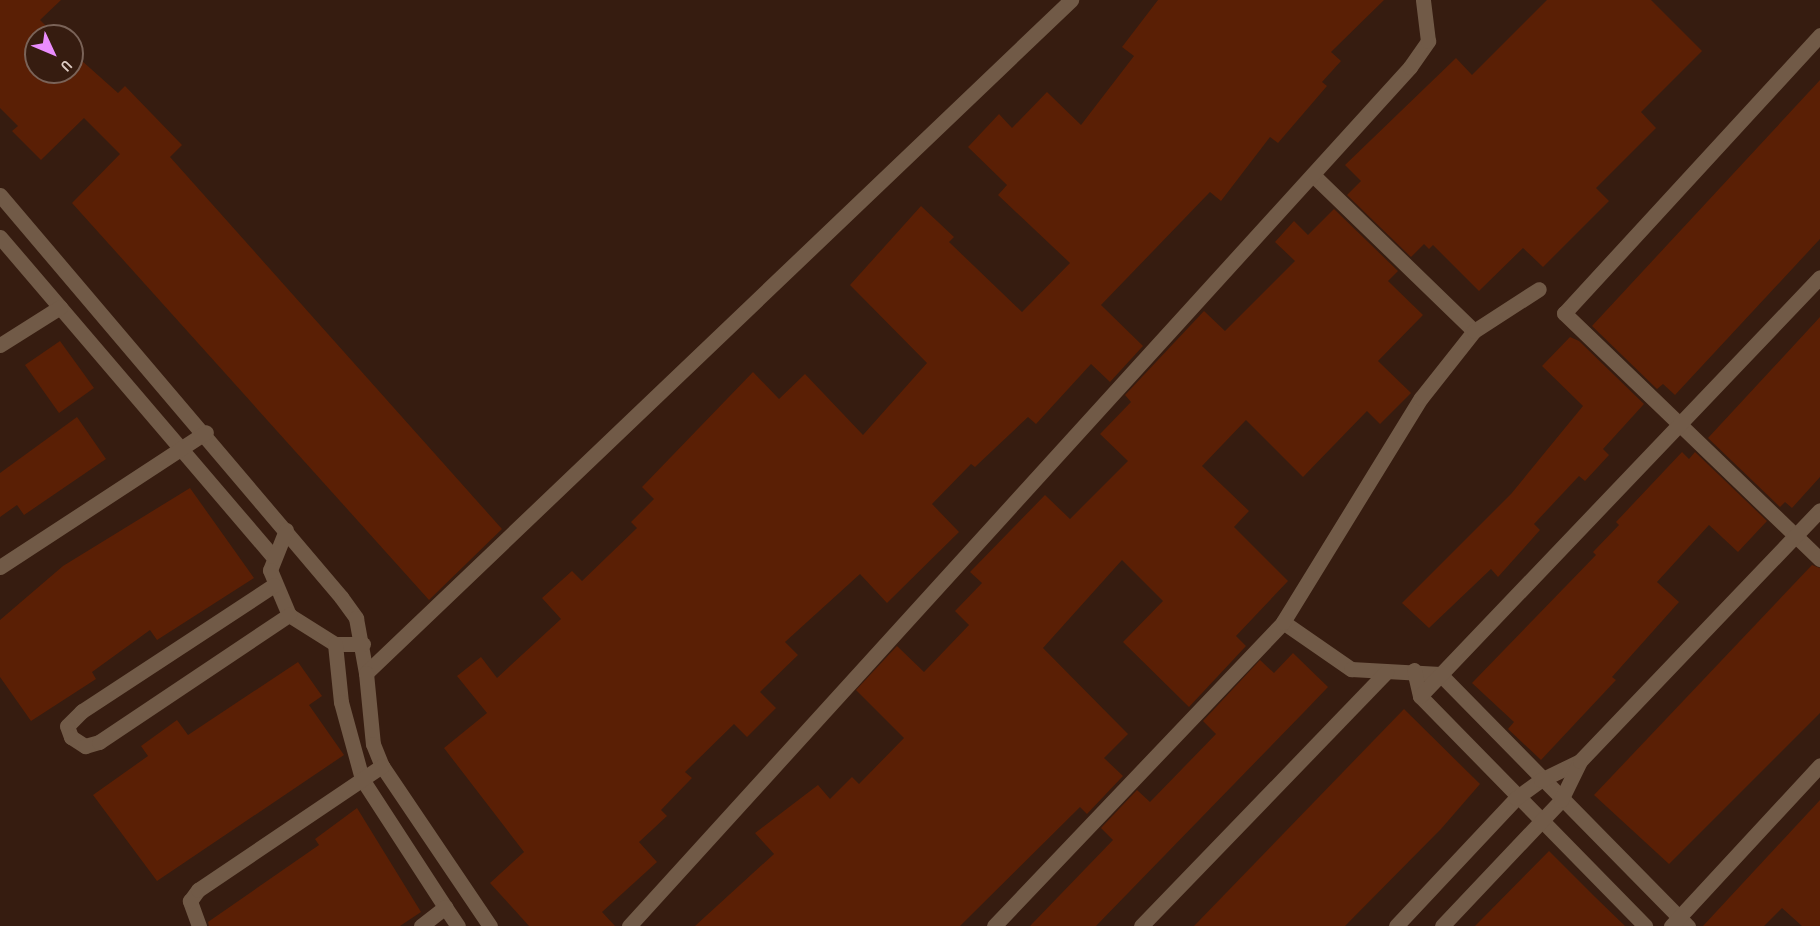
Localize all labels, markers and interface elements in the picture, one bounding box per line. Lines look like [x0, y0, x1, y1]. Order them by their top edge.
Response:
north arrow [24, 24, 84, 84]
text: U [56, 56, 76, 75]

